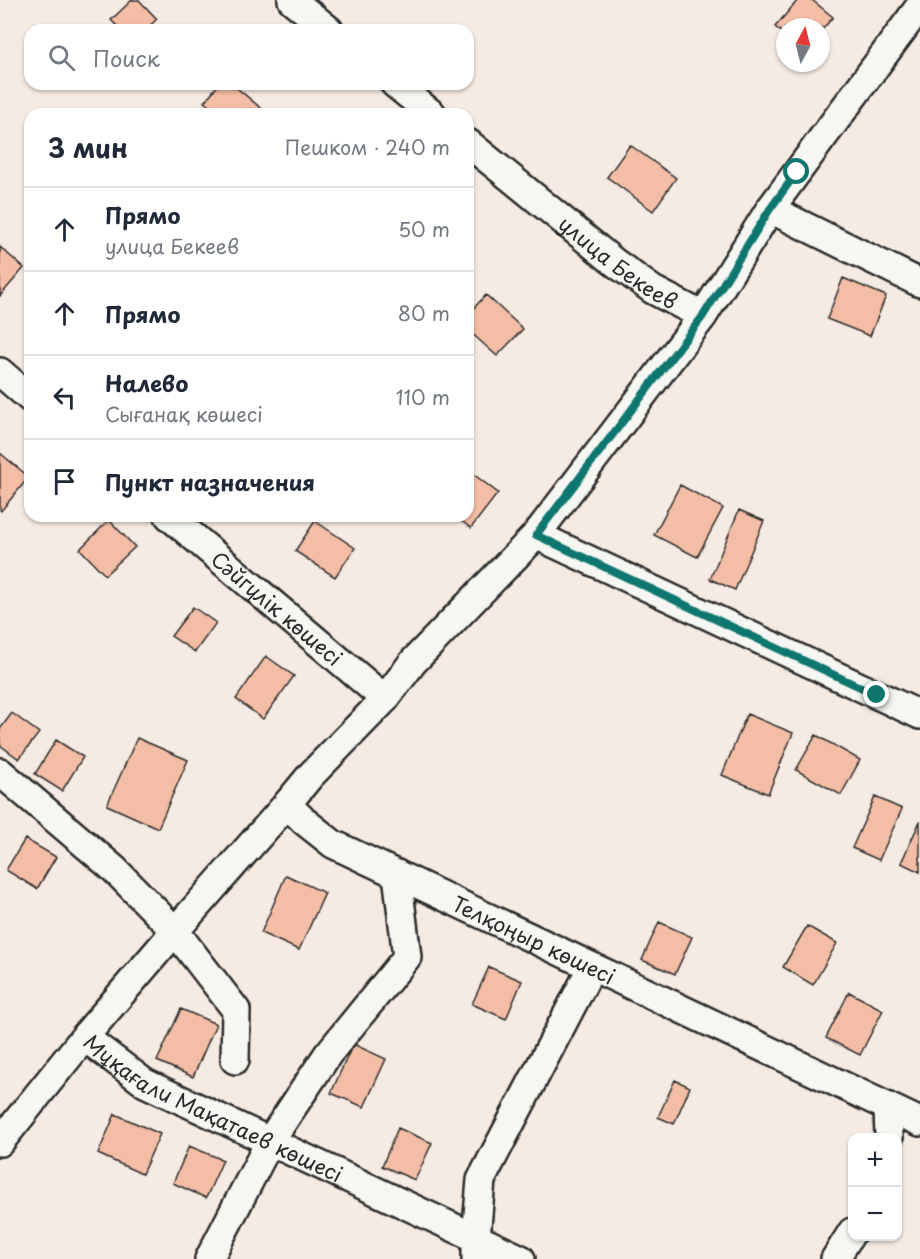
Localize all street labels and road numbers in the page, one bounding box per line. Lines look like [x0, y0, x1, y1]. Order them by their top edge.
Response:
street label: улица Бекеев [552, 207, 683, 316]
street label: Сәйгүлік көшесі [205, 543, 350, 673]
street label: Телқоңыр көшесі [447, 887, 621, 992]
street label: Мұқағали Мақатаев көшесі [77, 1027, 348, 1190]

